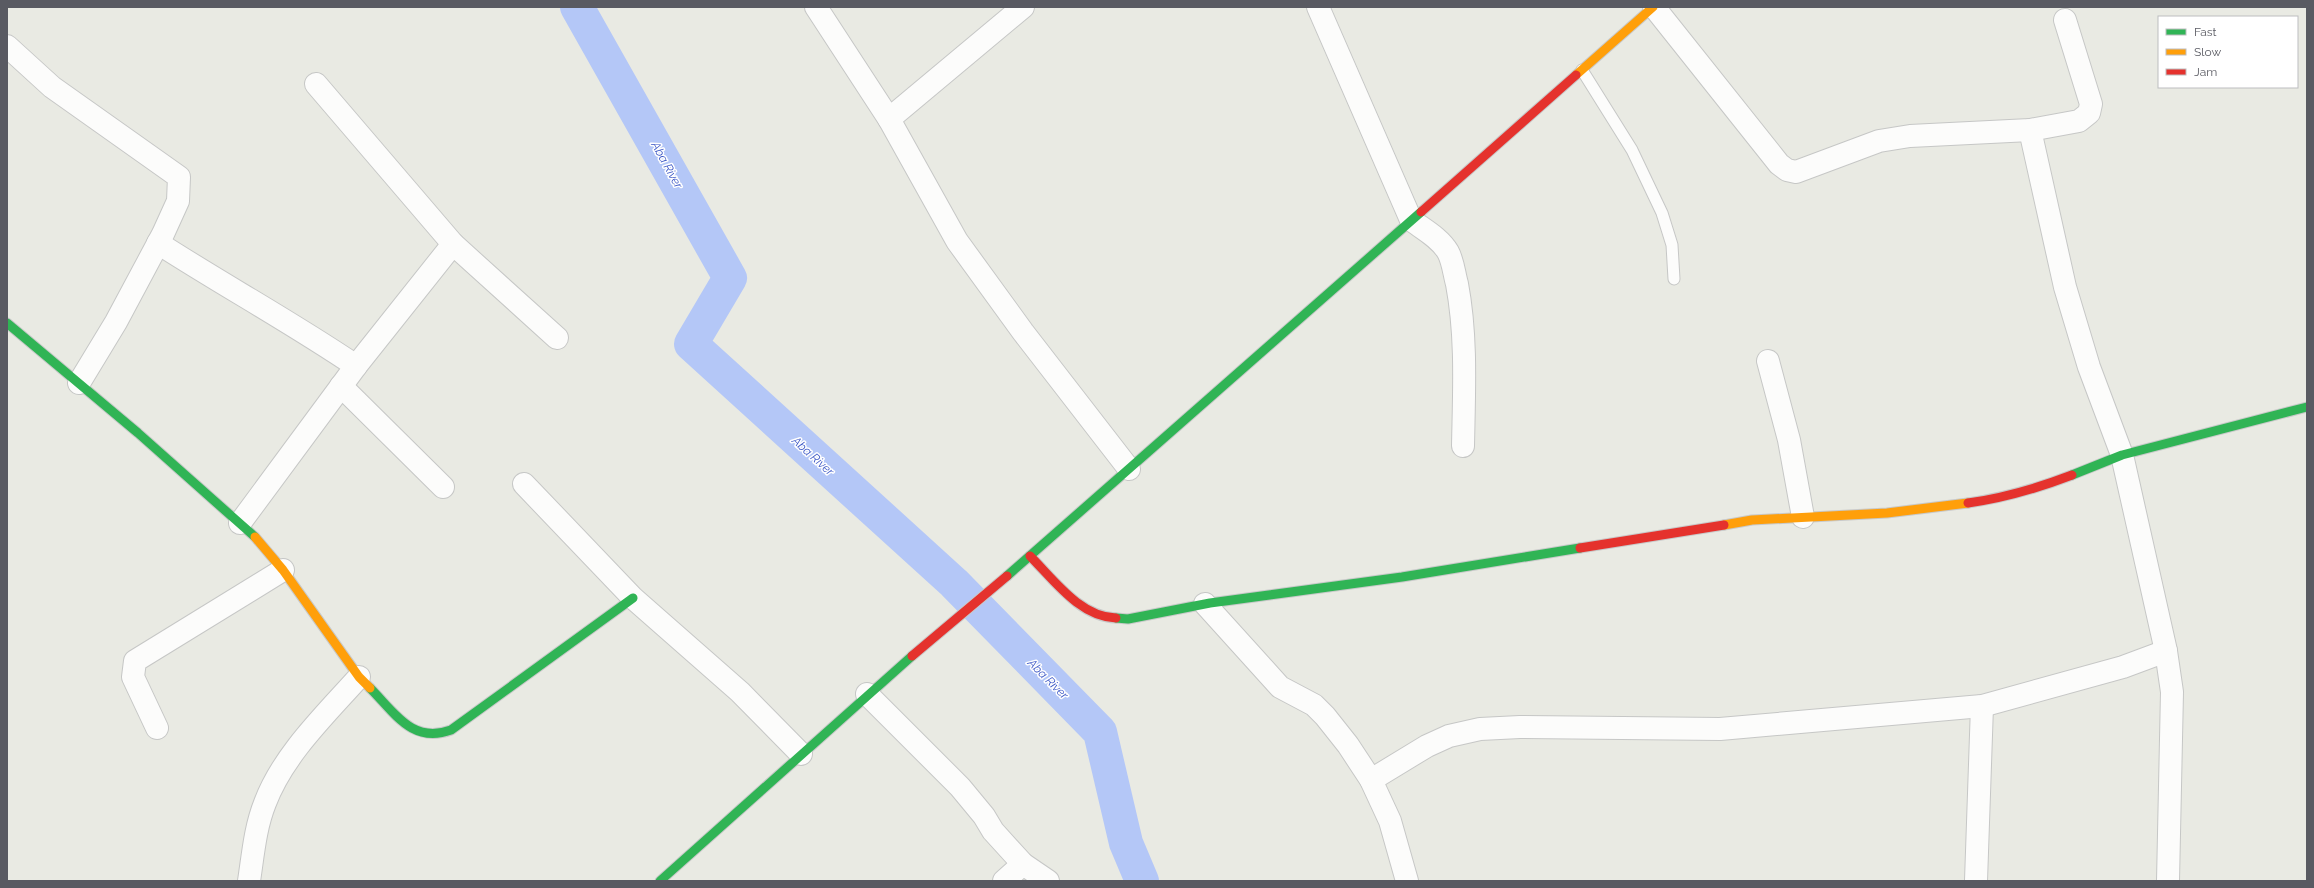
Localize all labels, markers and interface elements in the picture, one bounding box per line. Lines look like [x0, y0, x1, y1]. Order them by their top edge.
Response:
legend [2158, 16, 2298, 88]
text: Fast [2194, 25, 2217, 39]
text: Slow [2194, 45, 2221, 59]
text: Jam [2194, 65, 2217, 79]
water label: Aba River [648, 138, 686, 192]
water label: Aba River [788, 433, 837, 479]
water label: Aba River [1024, 655, 1072, 703]

